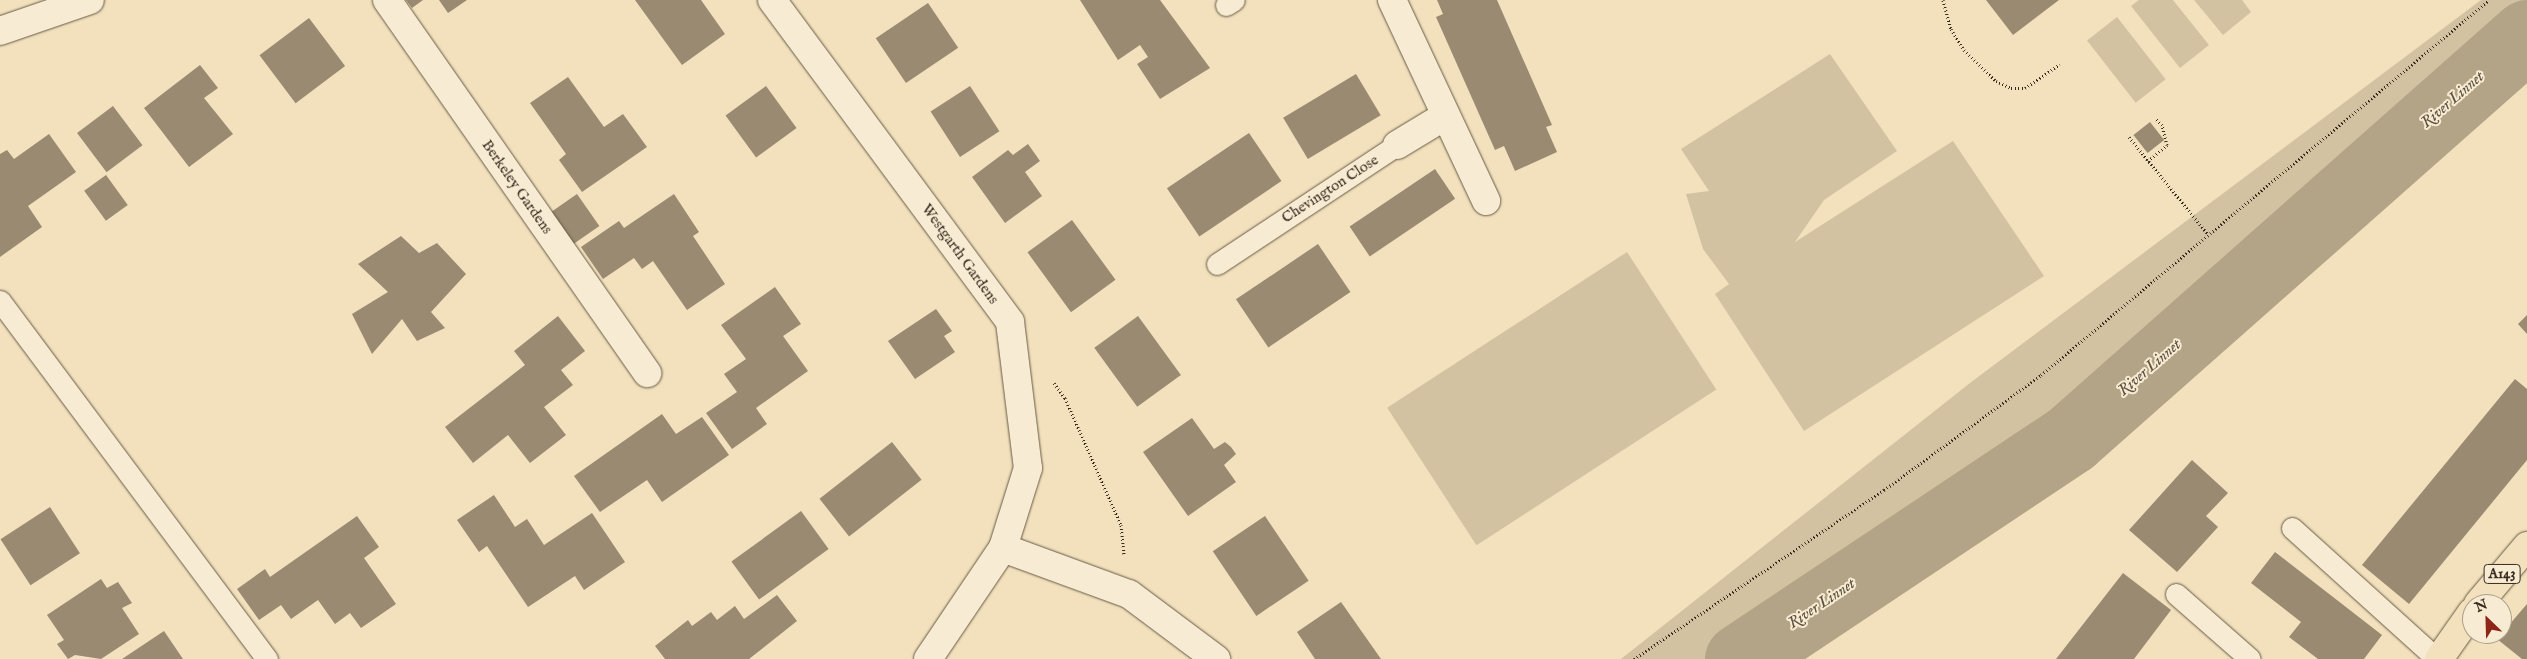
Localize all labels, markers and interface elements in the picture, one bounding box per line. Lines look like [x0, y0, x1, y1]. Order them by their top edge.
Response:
water label: River Linnet [2418, 67, 2488, 133]
street label: Berkeley Gardens [478, 136, 556, 238]
street label: Chevington Close [1278, 151, 1382, 227]
street label: Westgarth Gardens [918, 200, 1002, 308]
water label: River Linnet [2115, 335, 2185, 401]
road number: A143 [2483, 562, 2521, 586]
water label: River Linnet [1785, 574, 1859, 634]
north arrow [2462, 594, 2512, 644]
text: N [2472, 596, 2491, 617]

